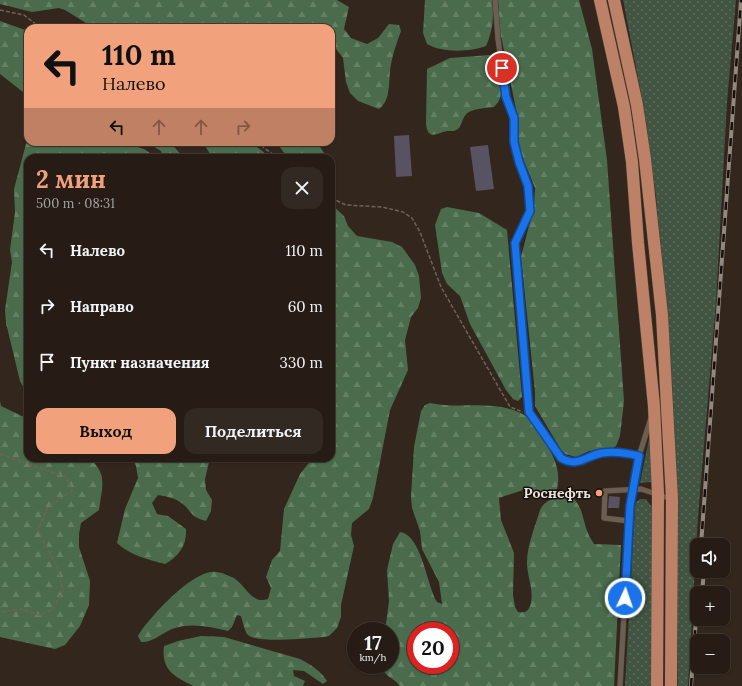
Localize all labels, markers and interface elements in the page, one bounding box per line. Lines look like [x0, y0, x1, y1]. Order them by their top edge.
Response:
text: 110 m [102, 37, 176, 73]
icon: left [36, 40, 88, 92]
pin [485, 51, 519, 85]
icon: arrive [491, 57, 513, 79]
text: Налево [102, 72, 166, 95]
icon: left [106, 116, 128, 138]
icon: ahead [148, 116, 170, 138]
icon: ahead [190, 116, 212, 138]
icon: right [232, 116, 254, 138]
text: 2 мин [36, 164, 106, 195]
button: close [281, 167, 323, 209]
text: 500 m · 08:31 [36, 195, 115, 212]
icon: left [36, 239, 58, 261]
text: Налево [70, 241, 125, 260]
text: 110 m [285, 241, 323, 260]
icon: right [36, 295, 58, 317]
text: Направо [70, 297, 134, 316]
text: 60 m [288, 297, 323, 316]
icon: arrive [36, 351, 58, 373]
text: Пункт назначения [70, 353, 210, 372]
text: 330 m [280, 353, 323, 372]
button: Выход [36, 408, 176, 454]
button: Поделиться [184, 408, 323, 454]
place label: Роснефть [524, 484, 591, 502]
marker: Роснефть [594, 488, 604, 498]
map controls [690, 538, 730, 674]
button: sound [690, 538, 730, 578]
position arrow [604, 577, 646, 619]
button: + [690, 586, 730, 626]
speed limit sign: 20 [407, 622, 459, 674]
text: 17 [364, 630, 382, 655]
button: − [690, 634, 730, 674]
text: km/h [359, 651, 387, 664]

